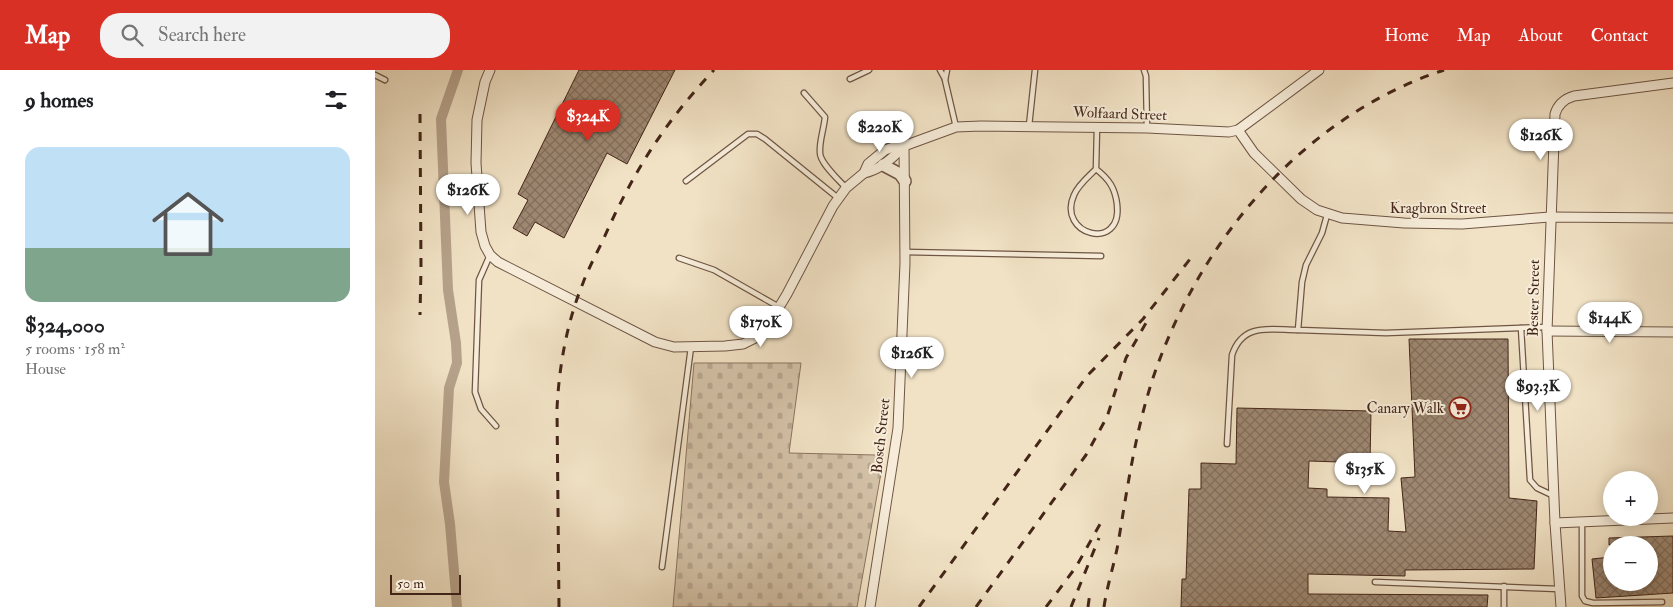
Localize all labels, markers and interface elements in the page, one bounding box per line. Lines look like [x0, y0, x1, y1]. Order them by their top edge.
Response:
search box [100, 13, 450, 58]
text: Map [25, 20, 70, 51]
icon: search [118, 21, 146, 49]
text: Search here [158, 23, 246, 47]
text: Home [1384, 24, 1429, 47]
text: Map [1457, 24, 1491, 47]
text: About [1519, 24, 1563, 47]
text: Contact [1591, 24, 1648, 47]
icon: filters [322, 86, 350, 114]
text: 9 homes [25, 87, 94, 114]
pin: $324K [553, 100, 623, 142]
street label: Wolfaard Street [1072, 103, 1168, 125]
text: $324K [566, 106, 610, 126]
pin: $220K [845, 111, 915, 153]
text: $220K [858, 117, 902, 137]
pin: $126K [1506, 118, 1576, 161]
text: $126K [1520, 125, 1562, 145]
pin: $126K [433, 174, 503, 216]
icon: home [143, 179, 233, 269]
text: $126K [447, 180, 489, 200]
street label: Kragbron Street [1390, 199, 1487, 218]
street label: Bester Street [1524, 259, 1544, 337]
pin: $144K [1575, 302, 1645, 344]
pin: $170K [726, 306, 796, 348]
text: $144K [1588, 308, 1632, 328]
text: $324,000 [25, 312, 105, 339]
text: $170K [740, 312, 782, 332]
pin: $126K [877, 336, 947, 379]
text: 5 rooms · 158 m² [25, 339, 125, 359]
text: $126K [891, 343, 933, 363]
text: House [25, 359, 66, 379]
pin: $93.3K [1497, 370, 1579, 412]
text: $93.3K [1516, 376, 1560, 396]
supermarket icon: Canary Walk [1448, 396, 1472, 420]
street label: Bosch Street [868, 397, 894, 474]
place label: Canary Walk [1367, 399, 1444, 418]
pin: $135K [1330, 452, 1400, 495]
text: $135K [1345, 459, 1385, 479]
map controls [1603, 471, 1658, 591]
button: + [1603, 471, 1658, 526]
button: − [1603, 536, 1658, 591]
scale bar [390, 572, 461, 595]
text: 50 m [397, 575, 424, 592]

